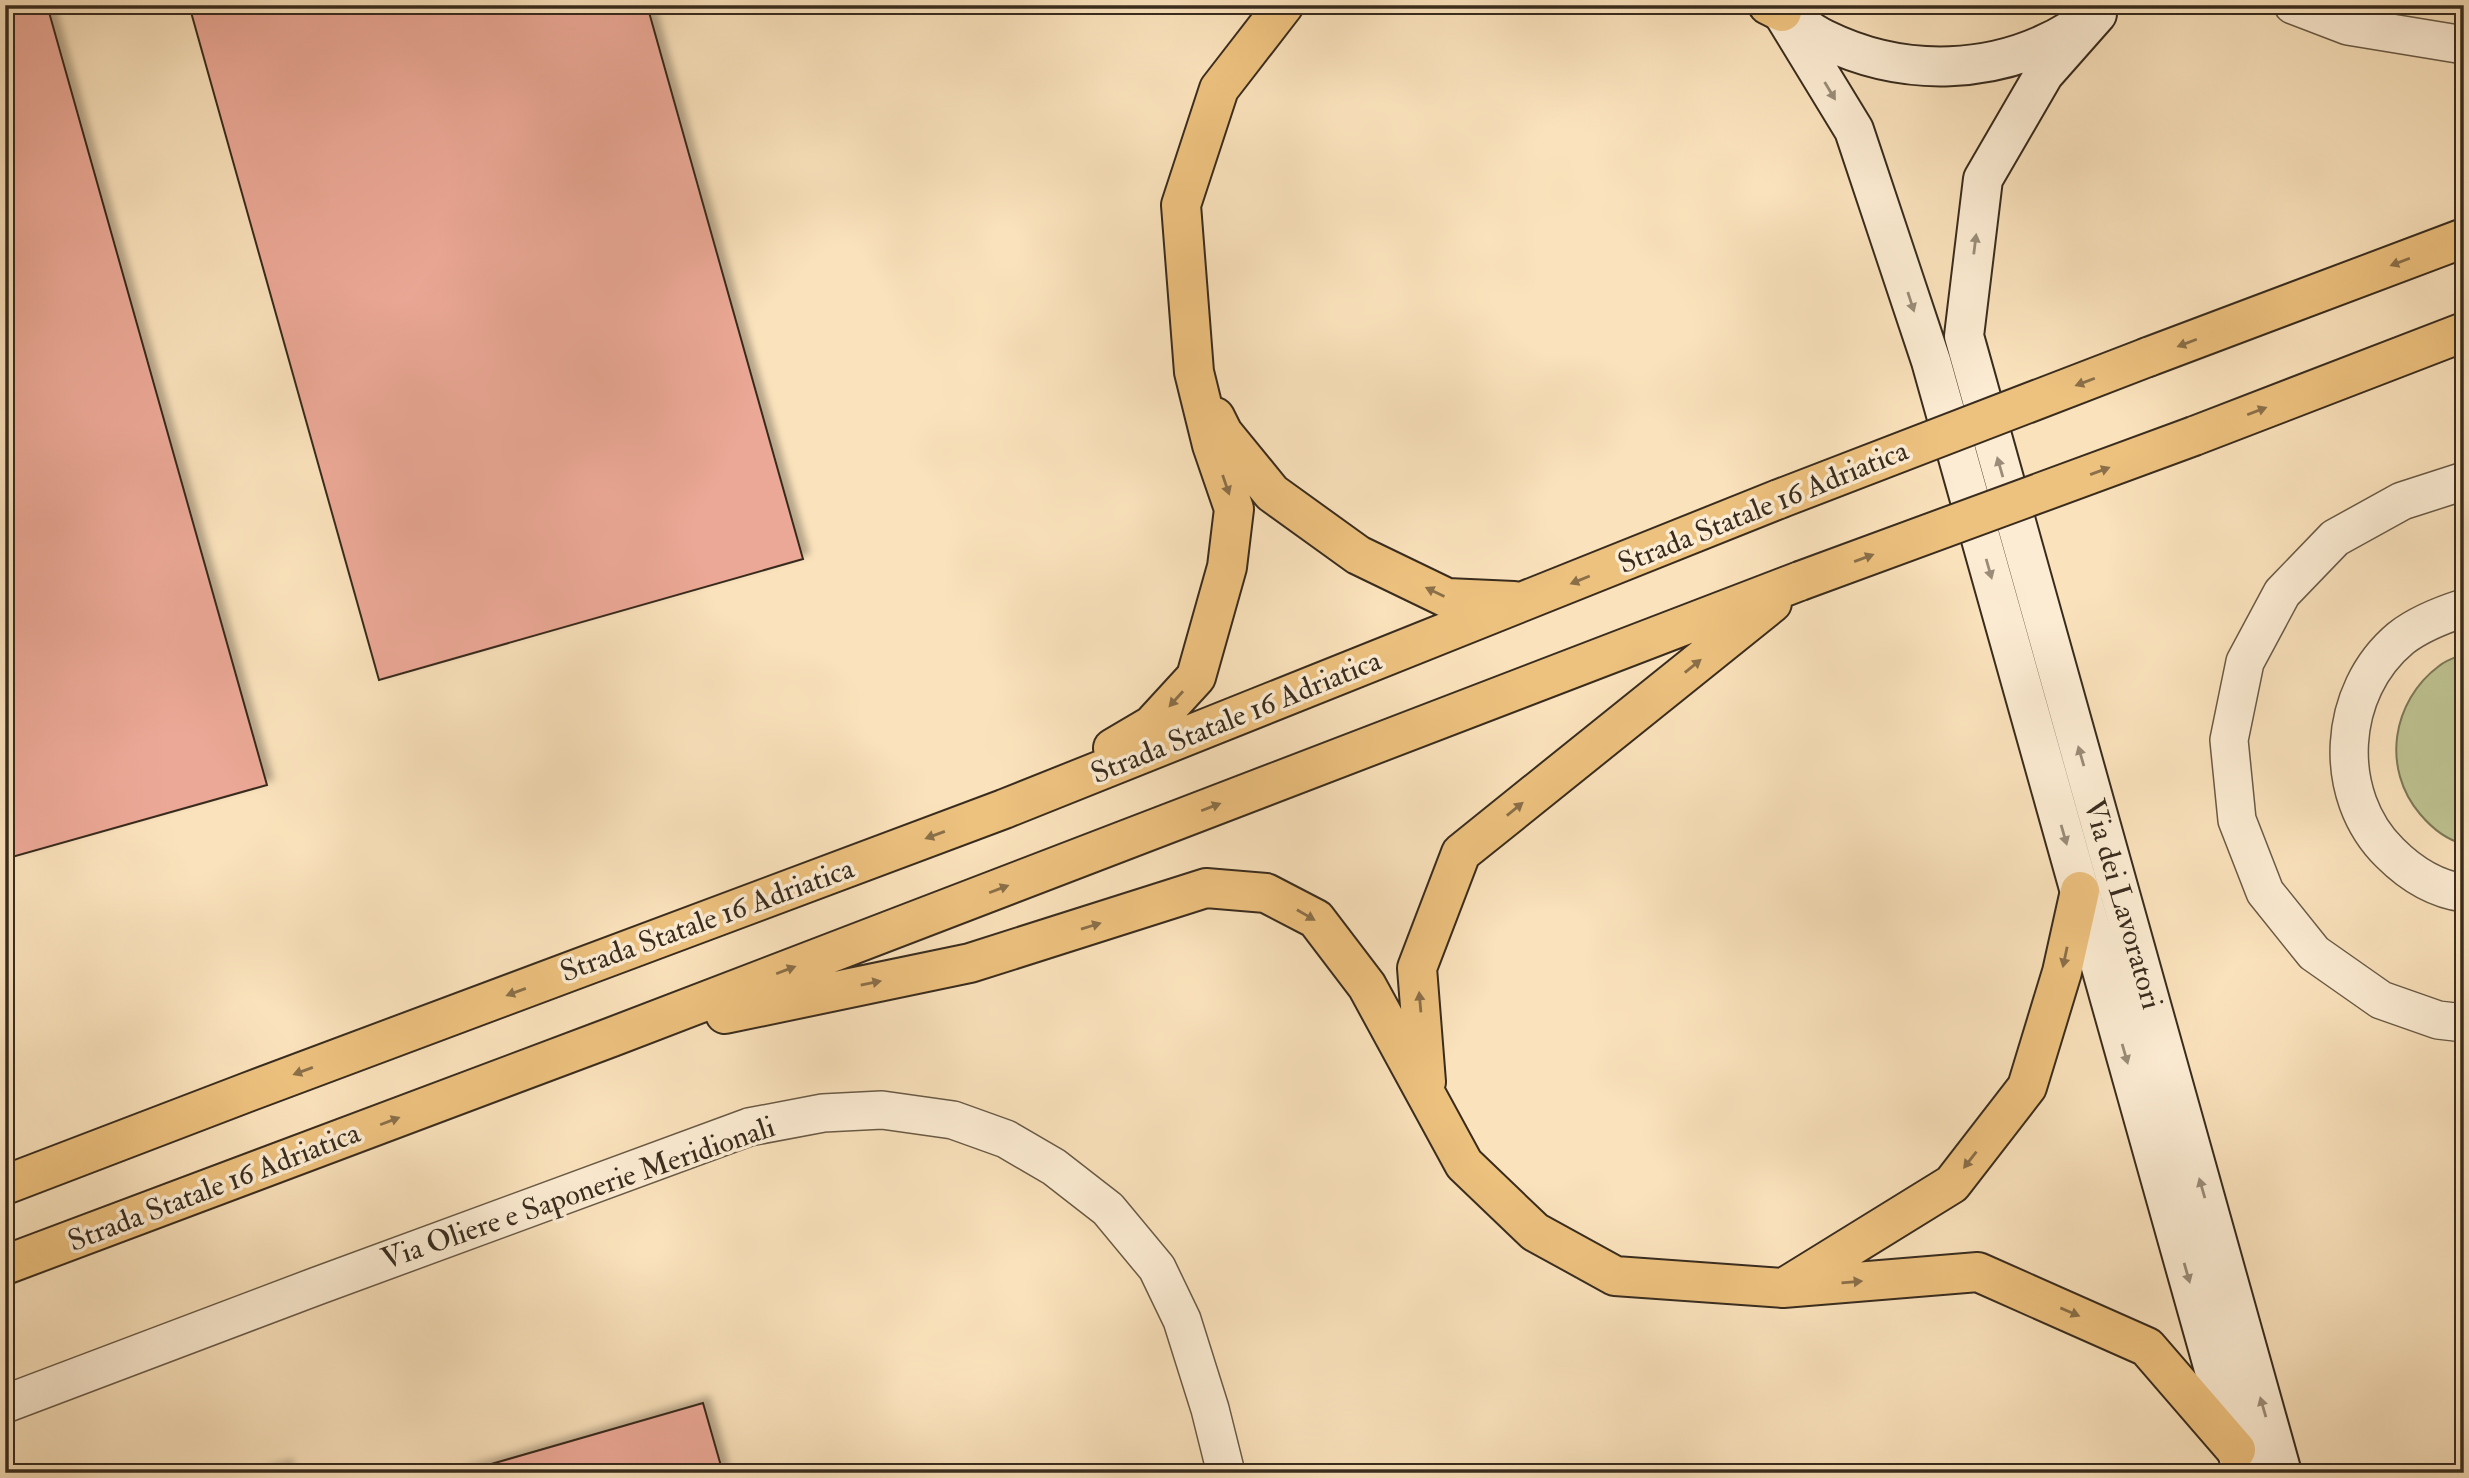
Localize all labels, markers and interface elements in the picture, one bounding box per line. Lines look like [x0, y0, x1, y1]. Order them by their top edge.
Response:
one-way arrow [1824, 81, 1836, 100]
one-way arrow [1970, 233, 1981, 255]
one-way arrow [2389, 257, 2410, 268]
one-way arrow [1907, 292, 1917, 313]
one-way arrow [2177, 337, 2198, 348]
one-way arrow [2074, 377, 2095, 388]
one-way arrow [2247, 406, 2268, 417]
street label: Strada Statale 16 Adriatica [1612, 432, 1914, 582]
one-way arrow [1995, 456, 2005, 477]
one-way arrow [2089, 465, 2110, 476]
one-way arrow [1221, 475, 1232, 496]
one-way arrow [1853, 552, 1874, 563]
one-way arrow [1985, 558, 1995, 579]
one-way arrow [1569, 574, 1590, 585]
one-way arrow [1425, 586, 1445, 598]
street label: Strada Statale 16 Adriatica [1085, 642, 1387, 792]
one-way arrow [1684, 659, 1702, 674]
one-way arrow [1168, 690, 1184, 708]
one-way arrow [2076, 746, 2086, 767]
street label: Via dei Lavoratori [2075, 795, 2171, 1013]
one-way arrow [1506, 801, 1524, 816]
one-way arrow [1200, 802, 1221, 813]
one-way arrow [2059, 824, 2070, 846]
one-way arrow [925, 830, 946, 841]
street label: Strada Statale 16 Adriatica [555, 849, 860, 990]
one-way arrow [988, 883, 1009, 894]
one-way arrow [1297, 909, 1316, 921]
one-way arrow [1080, 920, 1101, 930]
one-way arrow [2060, 946, 2071, 968]
one-way arrow [776, 965, 797, 976]
one-way arrow [860, 978, 882, 989]
one-way arrow [505, 986, 526, 997]
one-way arrow [1414, 990, 1425, 1012]
one-way arrow [2121, 1044, 2131, 1065]
one-way arrow [292, 1066, 313, 1077]
street label: Via Oliere e Saponerie Meridionali [376, 1108, 780, 1278]
street label: Strada Statale 16 Adriatica [63, 1114, 366, 1260]
one-way arrow [380, 1115, 401, 1126]
one-way arrow [1963, 1150, 1978, 1168]
one-way arrow [2196, 1177, 2207, 1199]
one-way arrow [2182, 1263, 2192, 1284]
one-way arrow [1841, 1276, 1863, 1287]
one-way arrow [2060, 1307, 2081, 1318]
one-way arrow [2257, 1396, 2268, 1418]

